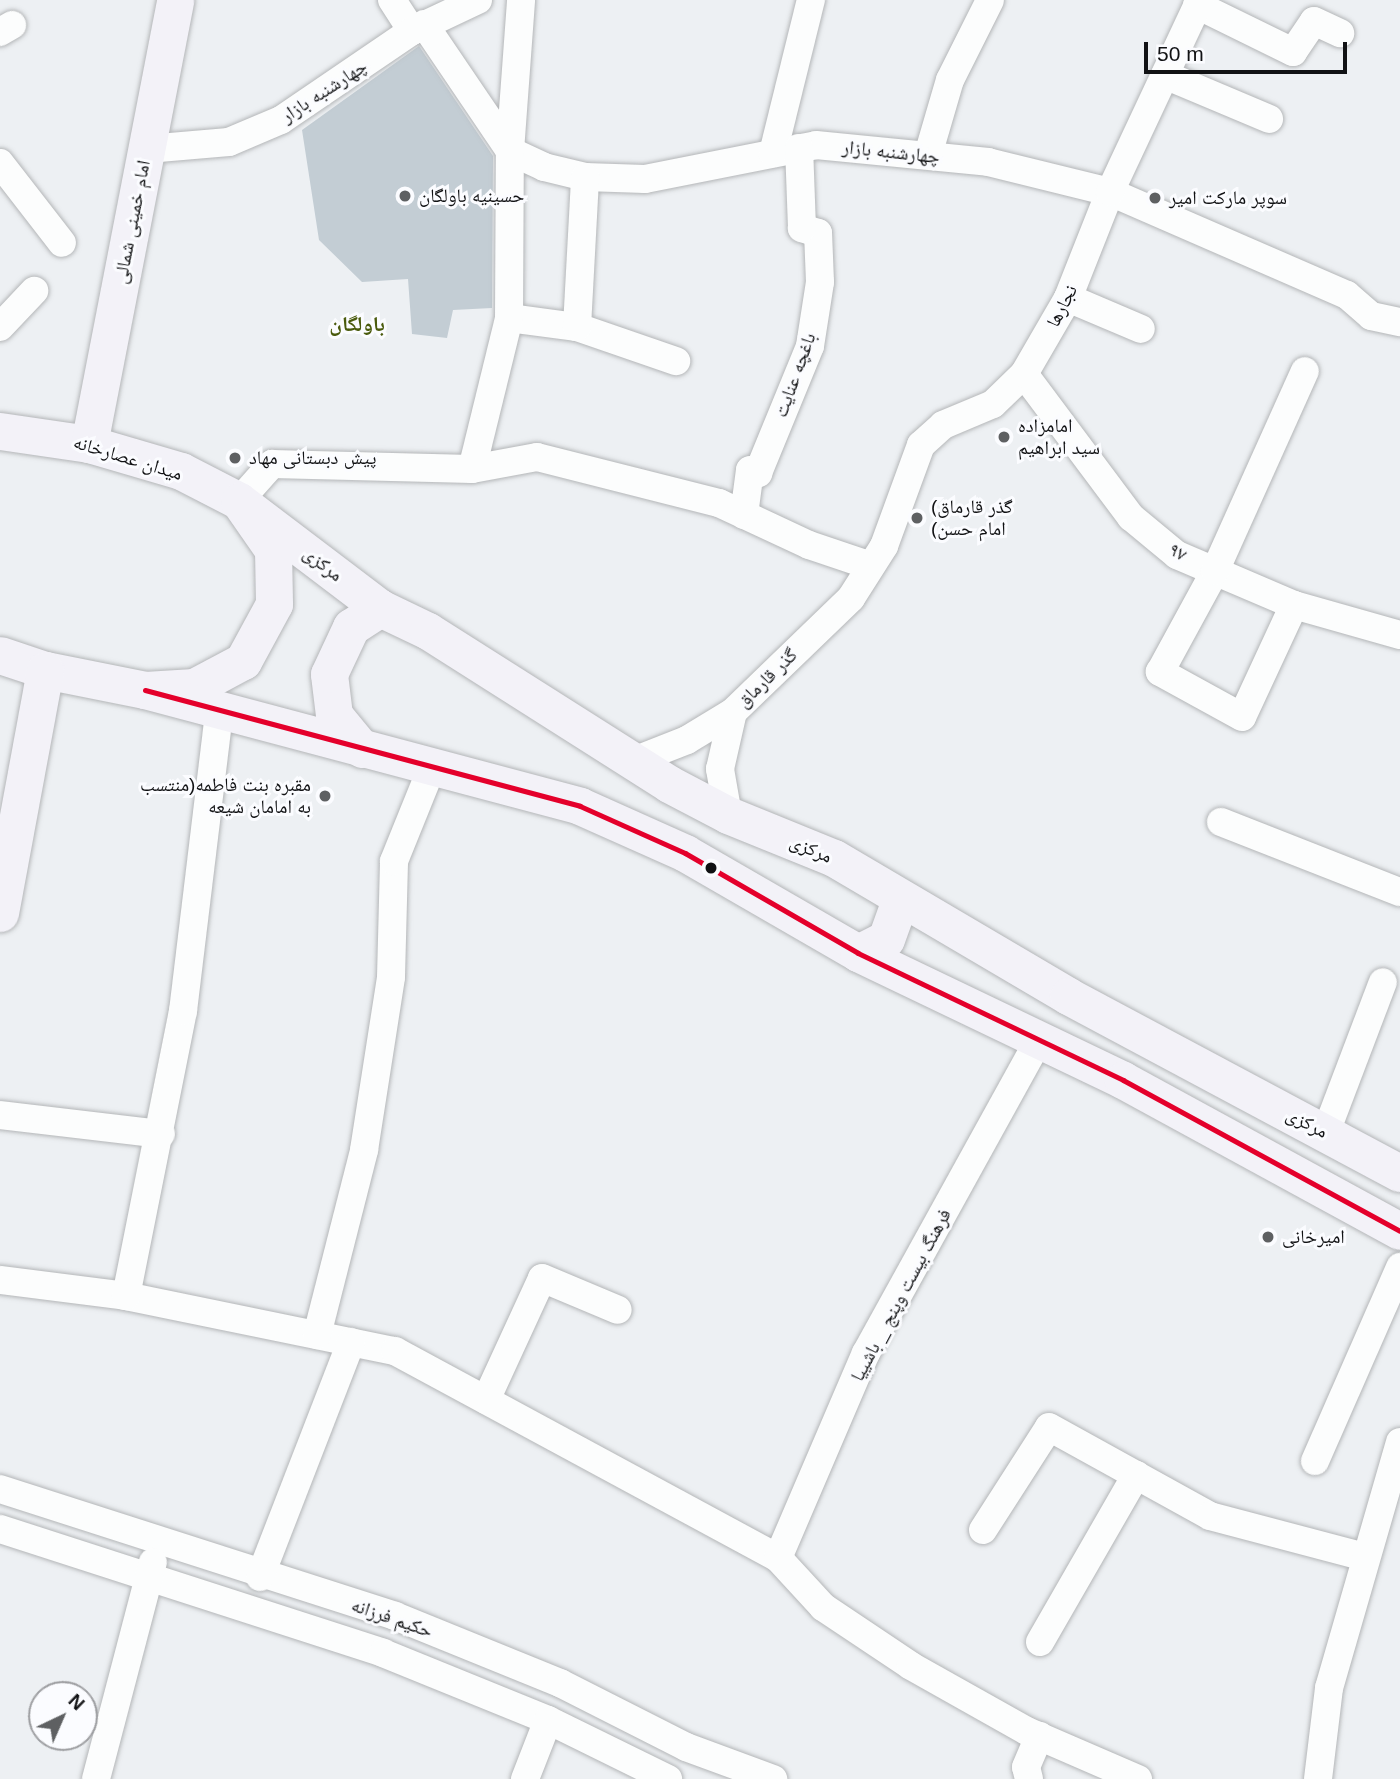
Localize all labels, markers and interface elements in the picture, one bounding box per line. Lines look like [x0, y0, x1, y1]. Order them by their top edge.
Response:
scale bar [1148, 28, 1351, 72]
text: 50 m [1157, 42, 1204, 65]
street label: چهارشنبه بازار [277, 55, 371, 127]
street label: چهارشنبه بازار [841, 136, 941, 168]
street label: امام خمینی شمالی [109, 158, 155, 286]
place label: حسینیه باولگان [419, 185, 524, 207]
place label: سوپر مارکت امیر [1169, 187, 1287, 209]
marker: حسینیه باولگان [397, 188, 413, 204]
marker: سوپر مارکت امیر [1147, 190, 1163, 206]
street label: نجارها [1042, 281, 1082, 331]
district label: باولگان [329, 311, 385, 337]
street label: باغچه عنایت [769, 330, 821, 420]
place label: امامزاده سید ابراهیم [1018, 415, 1100, 459]
marker: امامزاده سید ابراهیم [996, 429, 1012, 445]
street label: میدان عصارخانه [71, 431, 185, 485]
place label: پیش دبستانی مهاد [249, 447, 376, 469]
marker: پیش دبستانی مهاد [227, 450, 243, 466]
place label: (گذر قارماق (امام حسن [931, 496, 1013, 540]
marker: (گذر قارماق (امام حسن [909, 510, 925, 526]
street label: ۹۷ [1165, 538, 1191, 566]
street label: مرکزی [299, 542, 347, 586]
street label: گذر قارماق [732, 644, 802, 712]
place label: مقبره بنت فاطمه(منتسب به امامان شیعه [140, 774, 311, 818]
marker: مقبره بنت فاطمه(منتسب به امامان شیعه [317, 788, 333, 804]
street label: مرکزی [786, 830, 836, 868]
unlabelled marker [704, 861, 718, 875]
street label: مرکزی [1282, 1103, 1332, 1143]
street label: فرهنگ بیست وپنج _ باشییا [846, 1205, 956, 1385]
place label: امیرخانی [1282, 1226, 1345, 1248]
marker: امیرخانی [1260, 1229, 1276, 1245]
street label: حکیم فرزانه [348, 1594, 436, 1642]
north arrow [28, 1681, 98, 1751]
text: N [64, 1690, 89, 1714]

